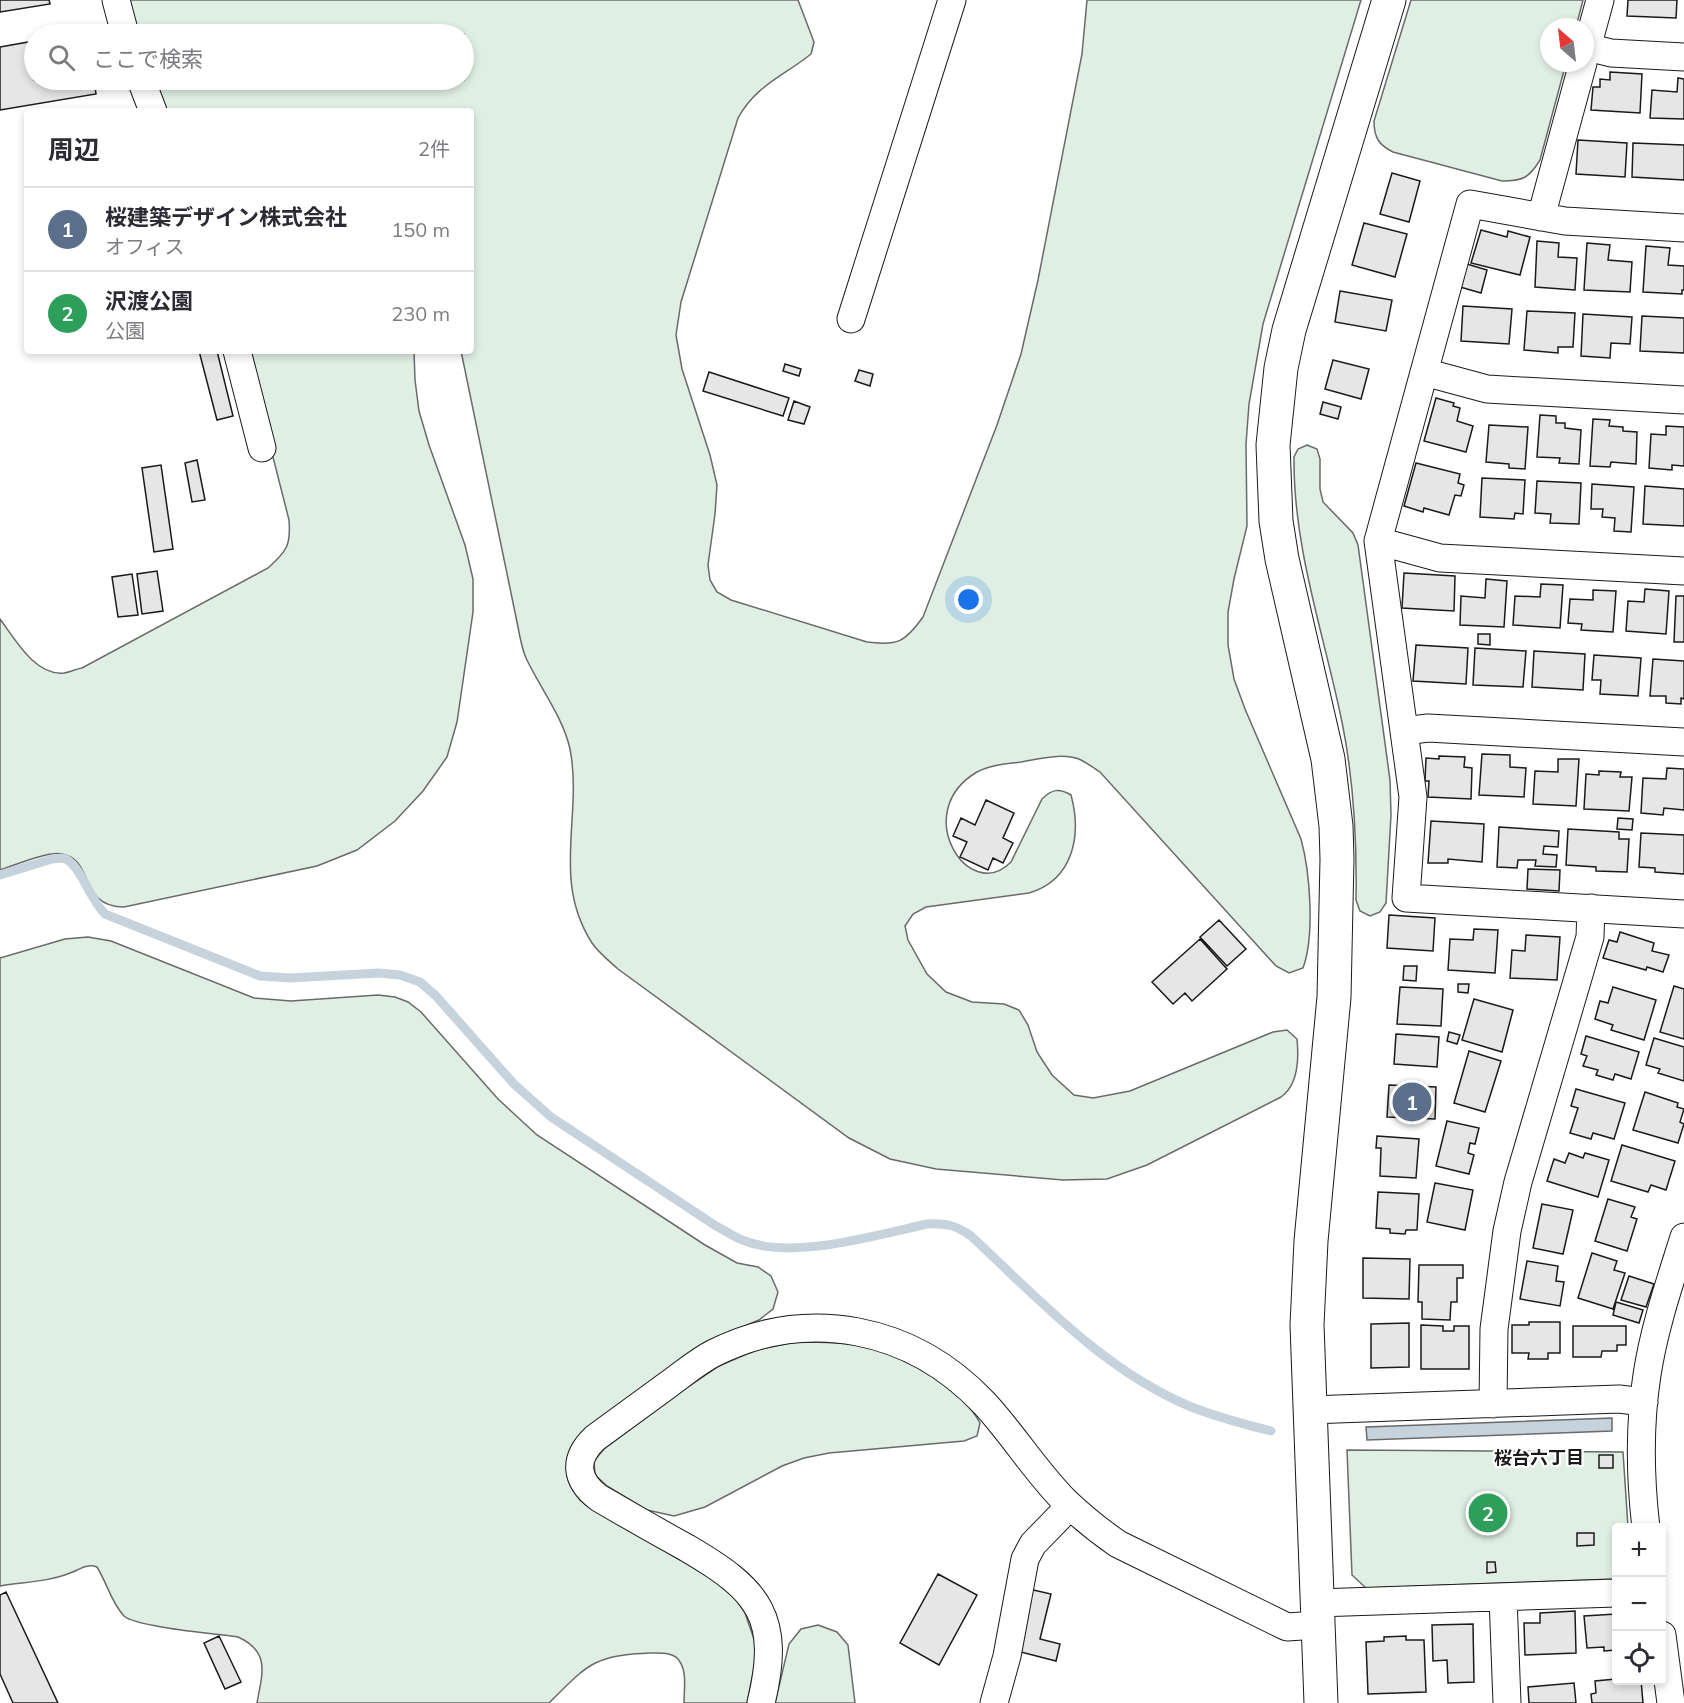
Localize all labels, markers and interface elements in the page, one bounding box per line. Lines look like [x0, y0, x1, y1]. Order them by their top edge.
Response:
north arrow [1540, 18, 1594, 72]
search box [24, 24, 474, 90]
icon: search [45, 41, 78, 74]
text: ここで検索 [93, 45, 203, 73]
text: 周辺 [48, 133, 100, 166]
text: 2件 [418, 136, 450, 161]
text: 桜建築デザイン株式会社 [105, 203, 347, 231]
text: 1 [62, 217, 74, 242]
text: 150 m [391, 217, 450, 242]
text: オフィス [105, 234, 185, 259]
text: 沢渡公園 [105, 287, 193, 315]
text: 2 [62, 301, 74, 326]
text: 230 m [391, 301, 450, 326]
text: 公園 [105, 318, 145, 343]
your location [954, 585, 983, 614]
pin: 1 [1392, 1080, 1432, 1124]
district label: 桜台六丁目 [1494, 1446, 1584, 1469]
pin: 2 [1468, 1490, 1508, 1536]
map controls [1612, 1523, 1666, 1685]
button: + [1612, 1523, 1666, 1577]
button: − [1612, 1577, 1666, 1631]
button: locate [1612, 1631, 1666, 1685]

